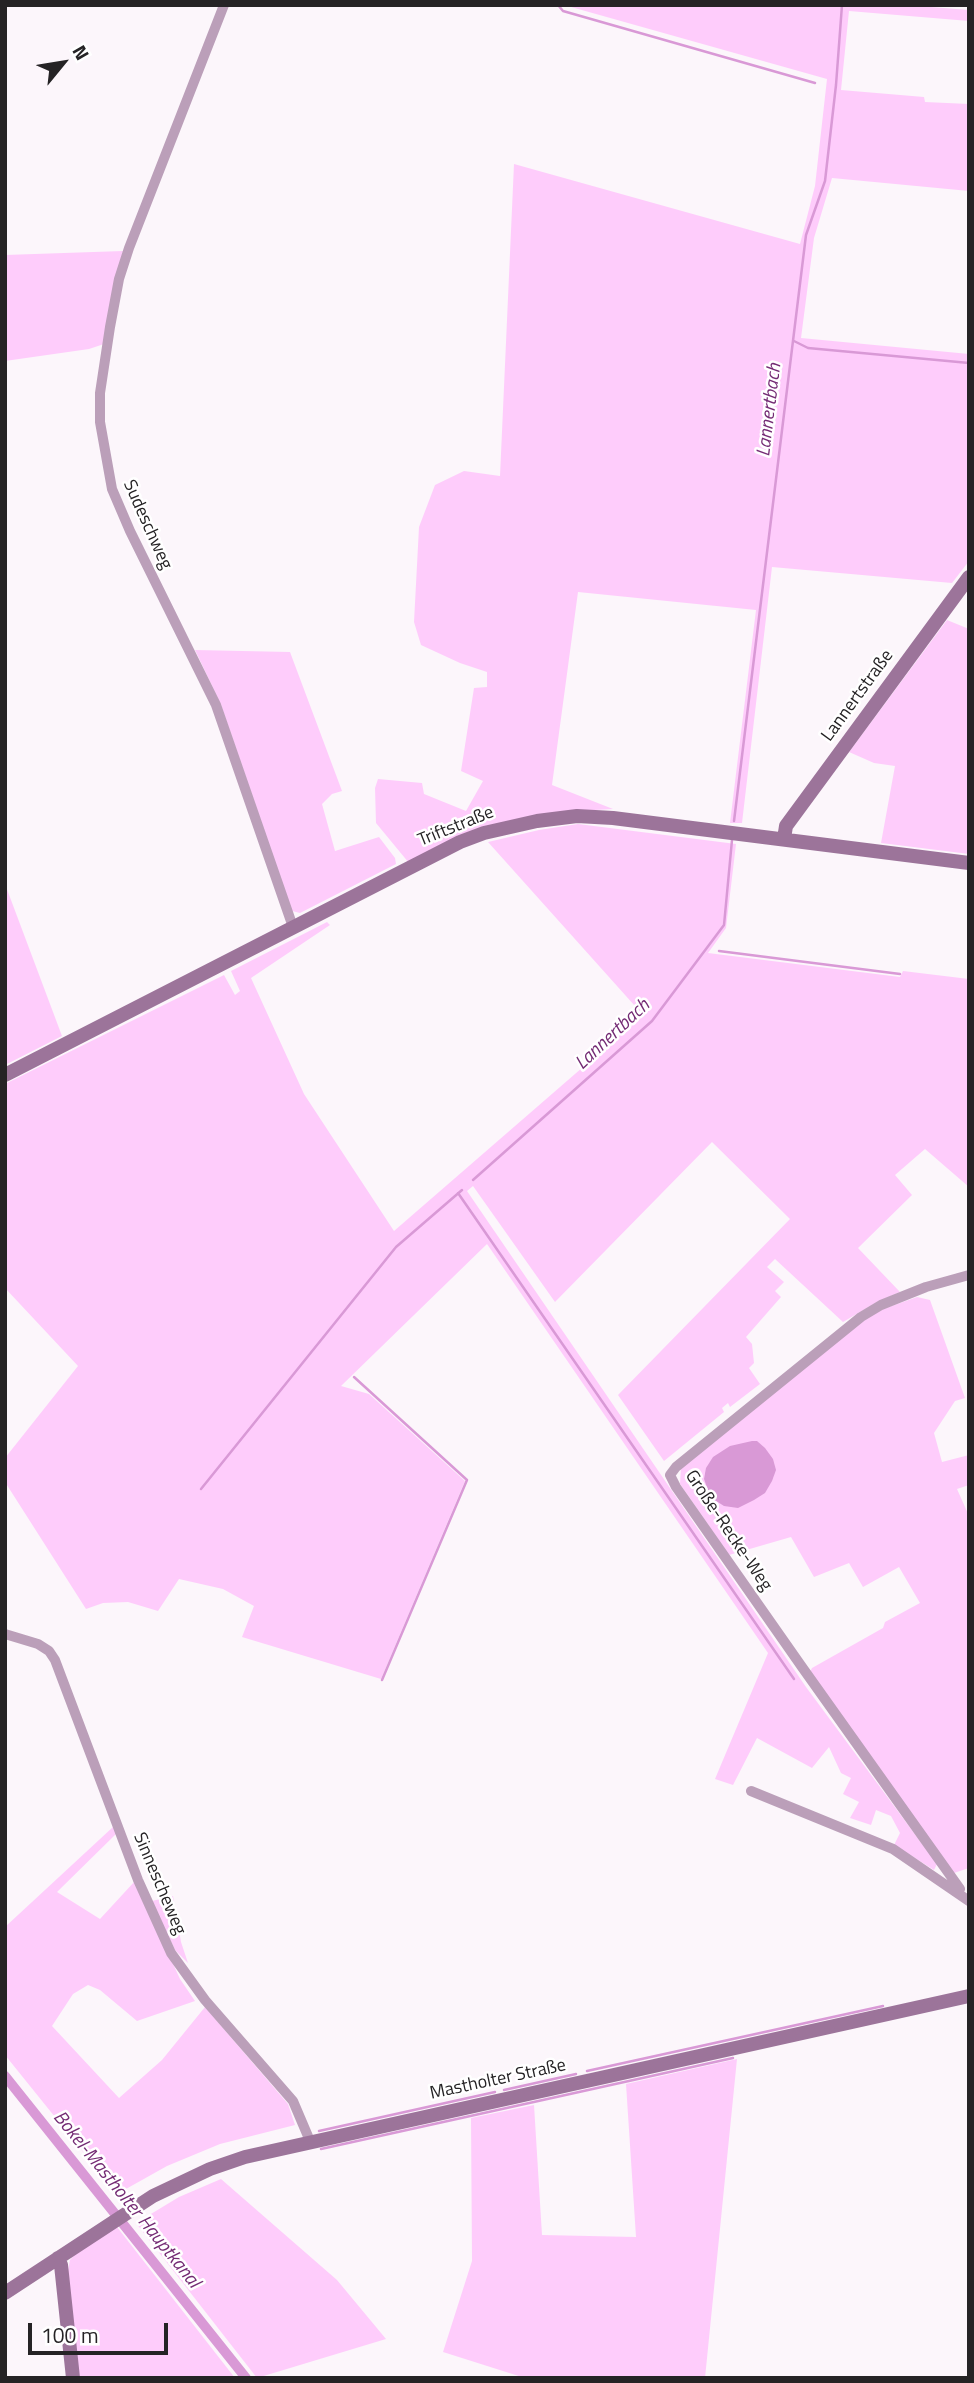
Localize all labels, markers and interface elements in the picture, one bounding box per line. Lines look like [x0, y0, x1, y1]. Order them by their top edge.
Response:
north arrow [28, 28, 98, 98]
text: N [66, 39, 97, 65]
water label: Lannertbach [753, 362, 787, 458]
street label: Sudeschweg [118, 477, 176, 573]
street label: Lannertstraße [818, 646, 898, 746]
street label: Triftstraße [415, 802, 497, 852]
water label: Lannertbach [571, 995, 655, 1075]
street label: Große-Recke-Weg [680, 1467, 776, 1595]
street label: Sinnescheweg [128, 1830, 190, 1938]
street label: Mastholter Straße [428, 2055, 568, 2105]
water label: Bokel-Mastholter Hauptkanal [48, 2107, 204, 2293]
scale bar [32, 2310, 172, 2354]
text: 100 m [41, 2319, 98, 2351]

